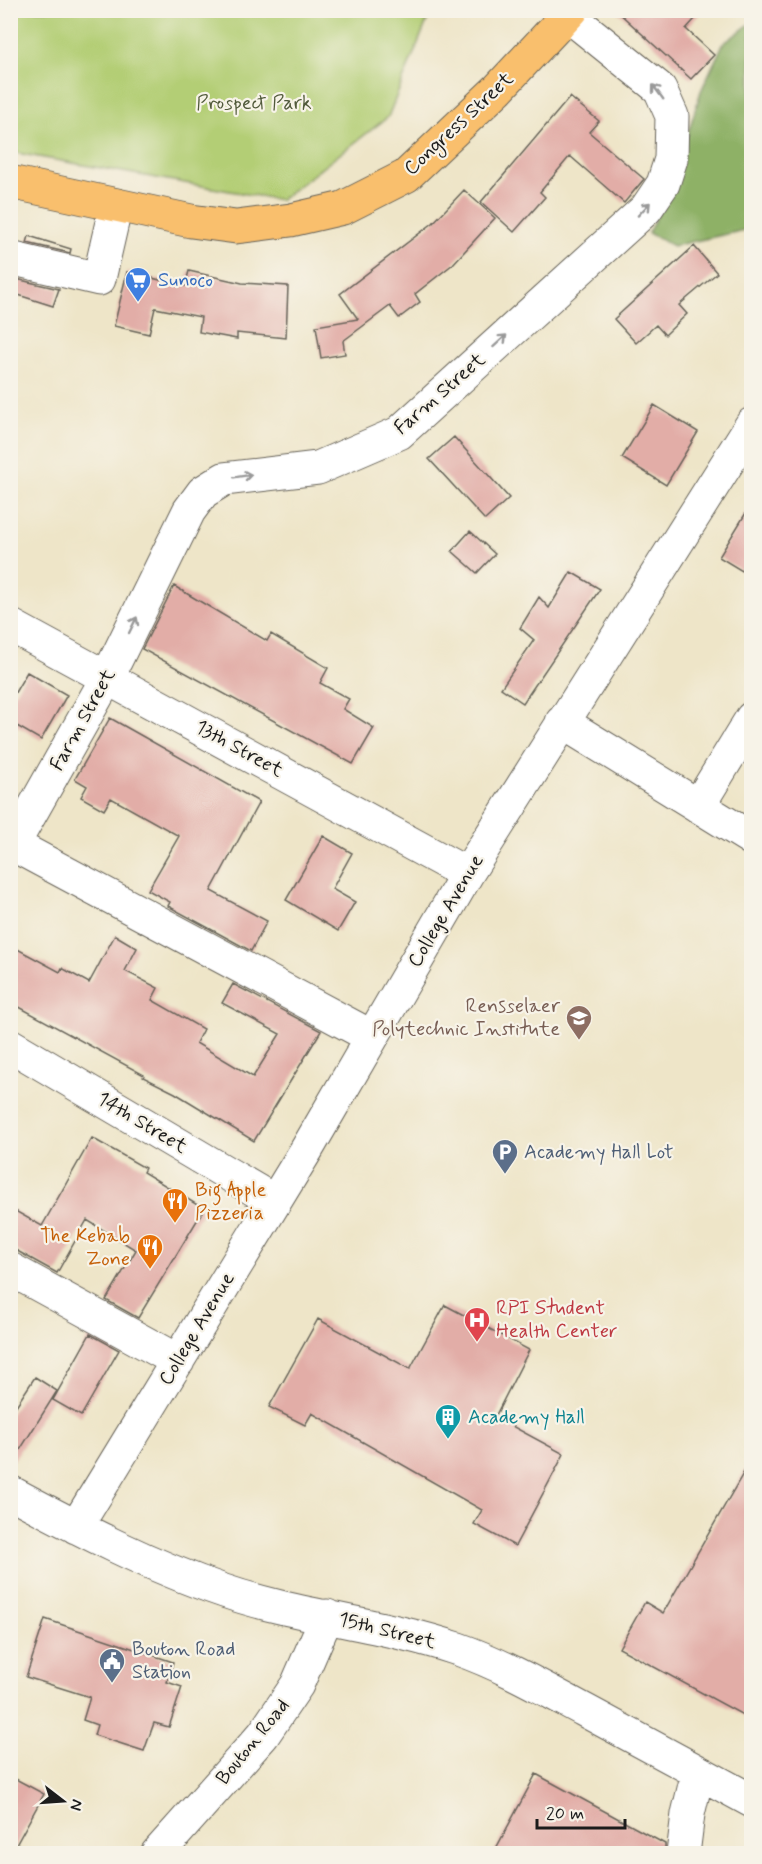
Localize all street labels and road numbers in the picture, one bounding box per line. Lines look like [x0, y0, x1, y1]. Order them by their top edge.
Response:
street label: Congress Street [398, 66, 521, 183]
street label: Farm Street [389, 347, 492, 441]
street label: Farm Street [44, 664, 122, 776]
street label: 13th Street [190, 714, 288, 784]
street label: College Avenue [402, 849, 490, 973]
street label: 14th Street [92, 1086, 192, 1161]
street label: College Avenue [153, 1267, 241, 1391]
street label: 15th Street [336, 1606, 439, 1656]
street label: Bouton Road [210, 1693, 296, 1791]

